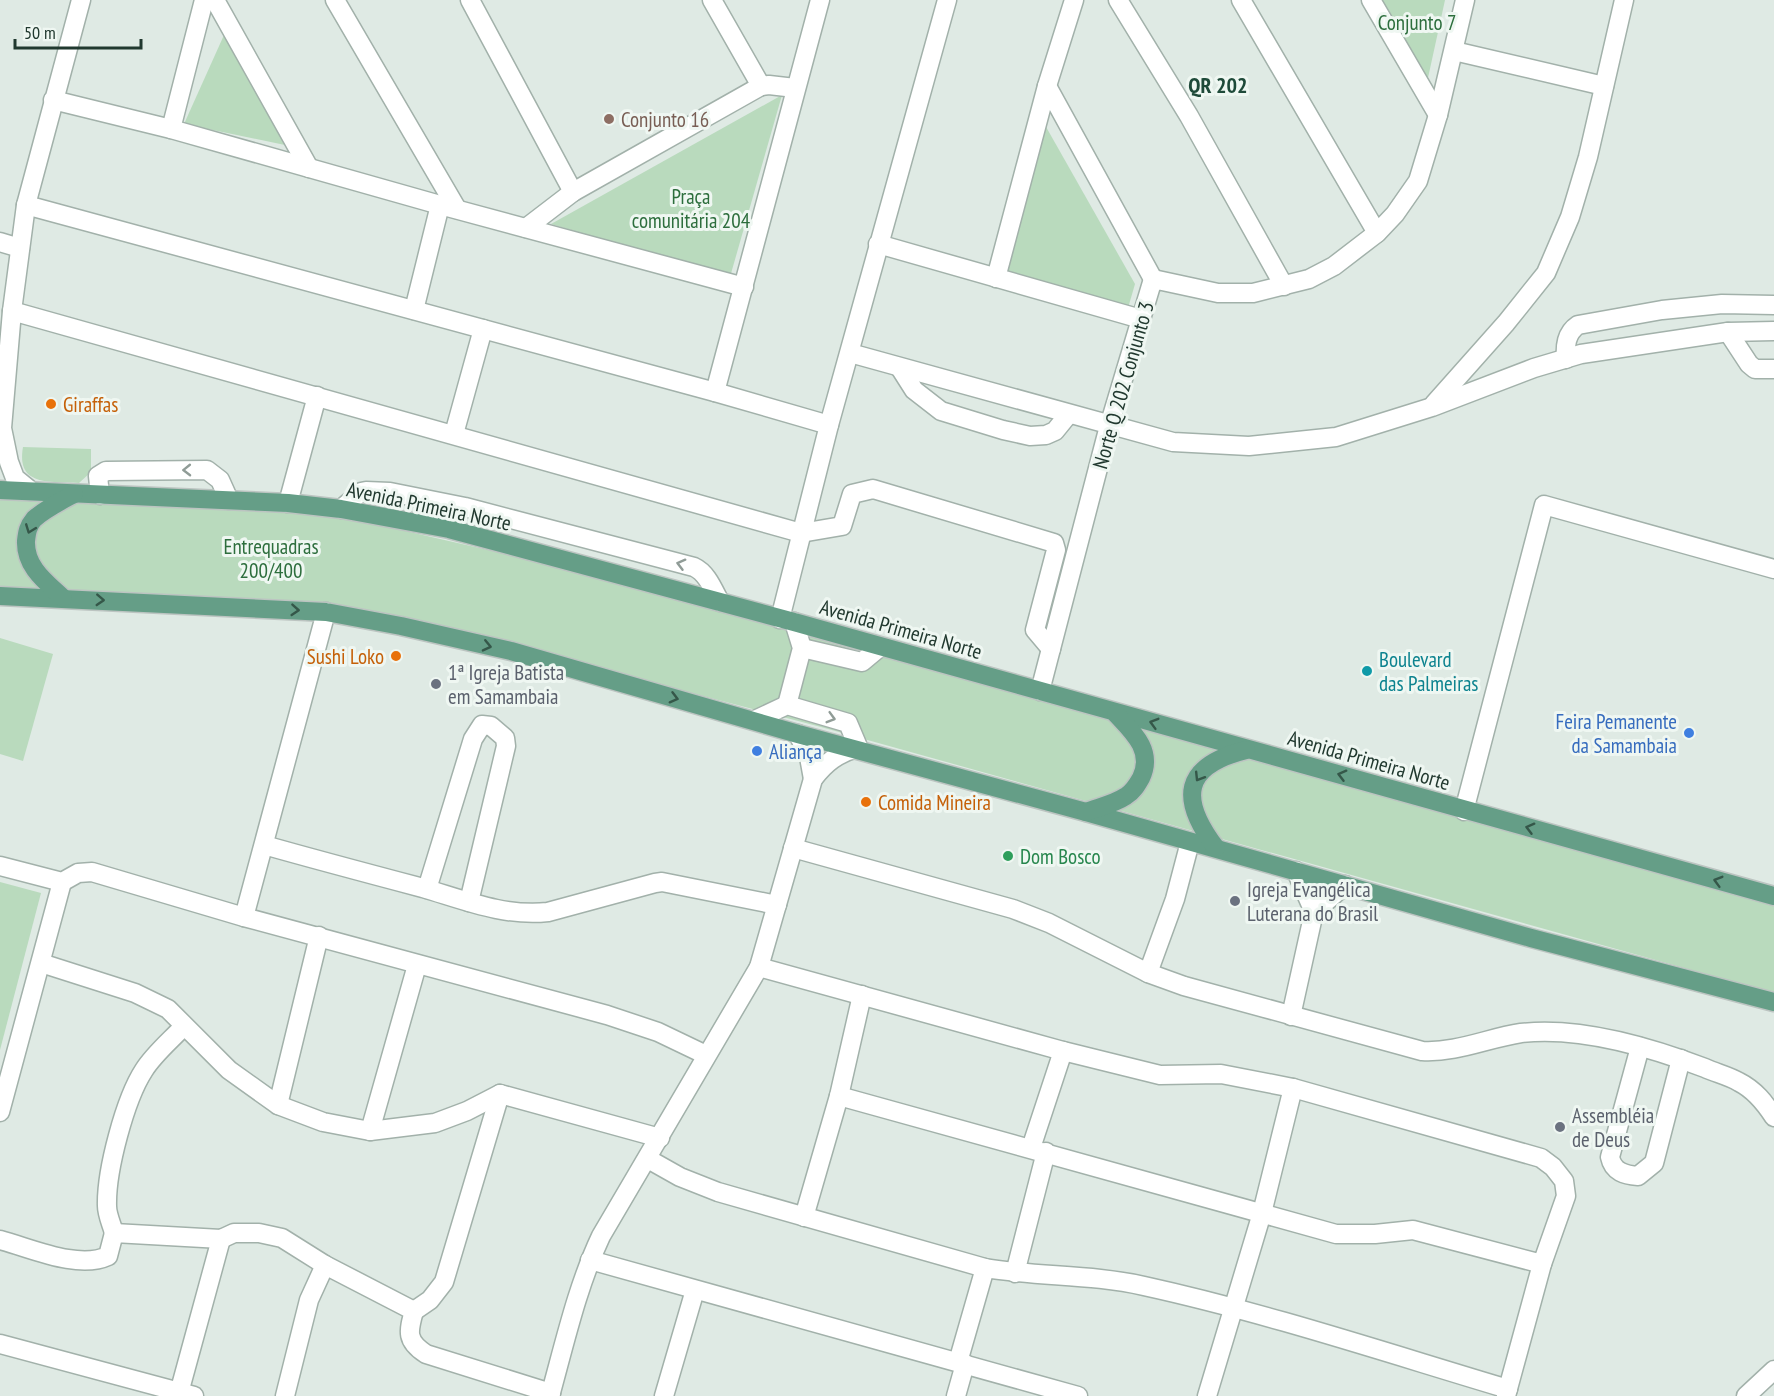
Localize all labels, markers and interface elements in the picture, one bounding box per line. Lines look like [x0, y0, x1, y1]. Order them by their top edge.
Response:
park label: Conjunto 7 [1378, 9, 1456, 36]
scale bar [15, 12, 141, 50]
text: 50 m [24, 21, 56, 44]
district label: QR 202 [1188, 71, 1248, 99]
place label: Conjunto 16 [621, 106, 709, 133]
marker: Conjunto 16 [602, 112, 616, 126]
park label: Praça comunitária 204 [632, 183, 751, 234]
street label: Norte Q 202 Conjunto 3 [1086, 298, 1160, 472]
place label: Giraffas [63, 391, 118, 418]
marker: Giraffas [44, 397, 58, 411]
one-way arrow [182, 464, 191, 476]
street label: Avenida Primeira Norte [344, 475, 514, 537]
one-way arrow [25, 524, 38, 534]
park label: Entrequadras 200/400 [223, 533, 319, 584]
one-way arrow [676, 558, 686, 571]
street label: Avenida Primeira Norte [817, 593, 985, 665]
one-way arrow [96, 594, 105, 607]
one-way arrow [291, 603, 300, 616]
one-way arrow [481, 638, 491, 651]
place label: Sushi Loko [307, 643, 384, 670]
place label: Boulevard das Palmeiras [1379, 646, 1478, 697]
marker: Sushi Loko [389, 649, 403, 663]
place label: 1ª Igreja Batista em Samambaia [448, 659, 564, 710]
marker: Boulevard das Palmeiras [1360, 664, 1374, 678]
marker: 1ª Igreja Batista em Samambaia [429, 677, 443, 691]
one-way arrow [668, 691, 679, 703]
place label: Feira Pemanente da Samambaia [1555, 708, 1677, 759]
one-way arrow [825, 711, 836, 723]
one-way arrow [1149, 718, 1160, 730]
street label: Avenida Primeira Norte [1285, 724, 1453, 796]
marker: Feira Pemanente da Samambaia [1682, 726, 1696, 740]
place label: Aliança [769, 738, 822, 765]
marker: Aliança [750, 744, 764, 758]
one-way arrow [1196, 770, 1207, 781]
one-way arrow [1337, 770, 1348, 782]
place label: Comida Mineira [878, 789, 991, 816]
marker: Comida Mineira [859, 795, 873, 809]
one-way arrow [1525, 823, 1536, 835]
place label: Dom Bosco [1020, 843, 1100, 870]
marker: Dom Bosco [1001, 849, 1015, 863]
one-way arrow [1713, 875, 1723, 888]
place label: Igreja Evangélica Luterana do Brasil [1247, 876, 1378, 927]
marker: Igreja Evangélica Luterana do Brasil [1228, 894, 1242, 908]
place label: Assembléia de Deus [1572, 1102, 1654, 1153]
marker: Assembléia de Deus [1553, 1120, 1567, 1134]

